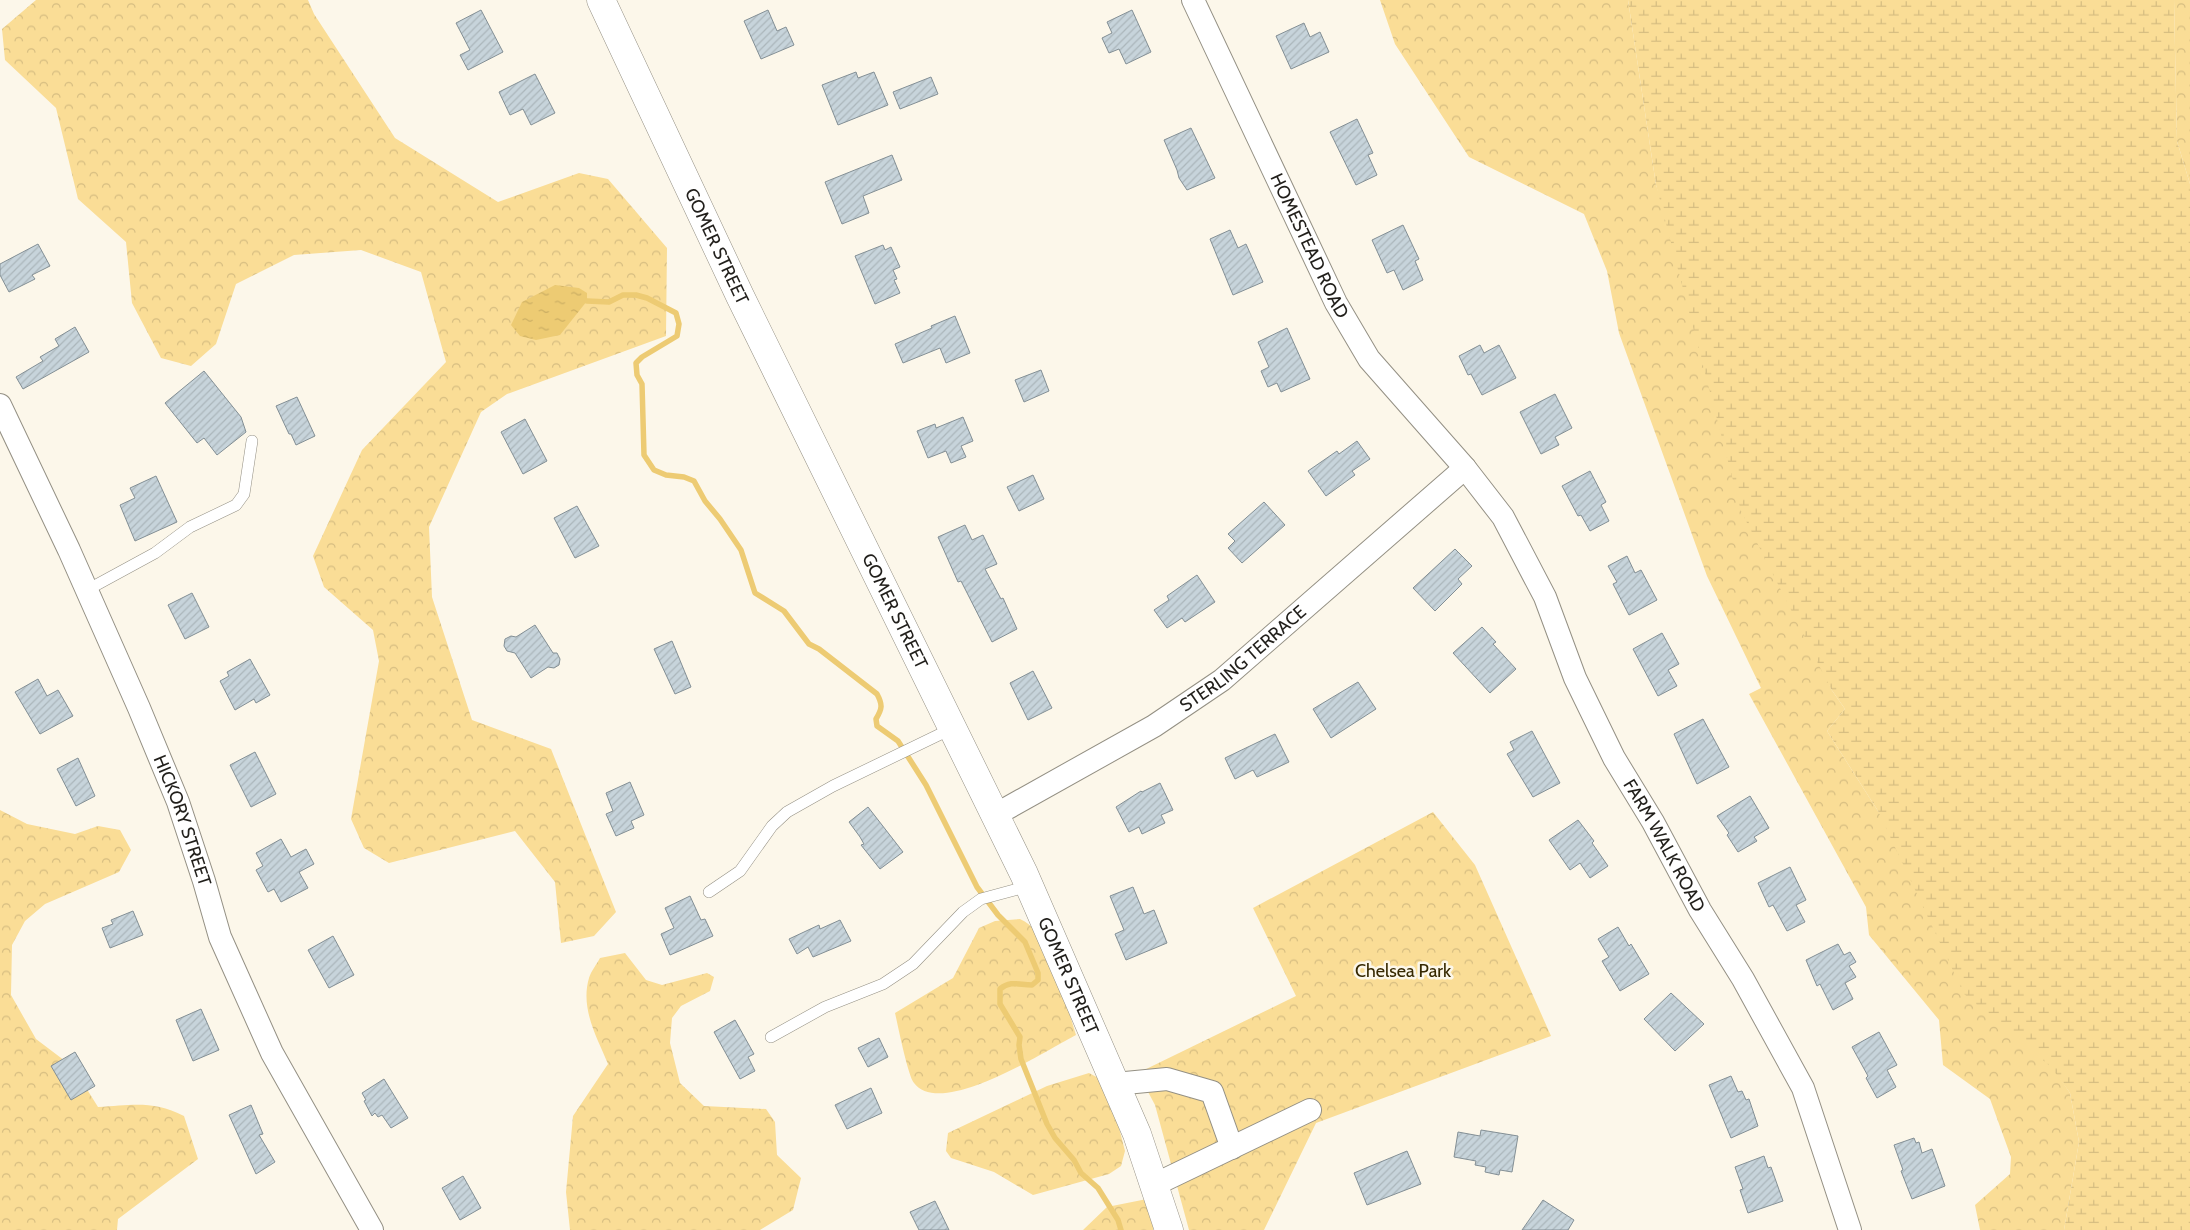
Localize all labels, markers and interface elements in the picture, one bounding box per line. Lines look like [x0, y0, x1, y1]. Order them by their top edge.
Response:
street label: HOMESTEAD ROAD [1265, 170, 1354, 322]
street label: GOMER STREET [680, 185, 754, 308]
street label: GOMER STREET [857, 550, 933, 673]
street label: STERLING TERRACE [1176, 601, 1311, 716]
street label: HICKORY STREET [149, 752, 216, 889]
street label: FARM WALK ROAD [1618, 775, 1710, 916]
street label: GOMER STREET [1033, 914, 1104, 1038]
park label: Chelsea Park [1355, 960, 1452, 982]

